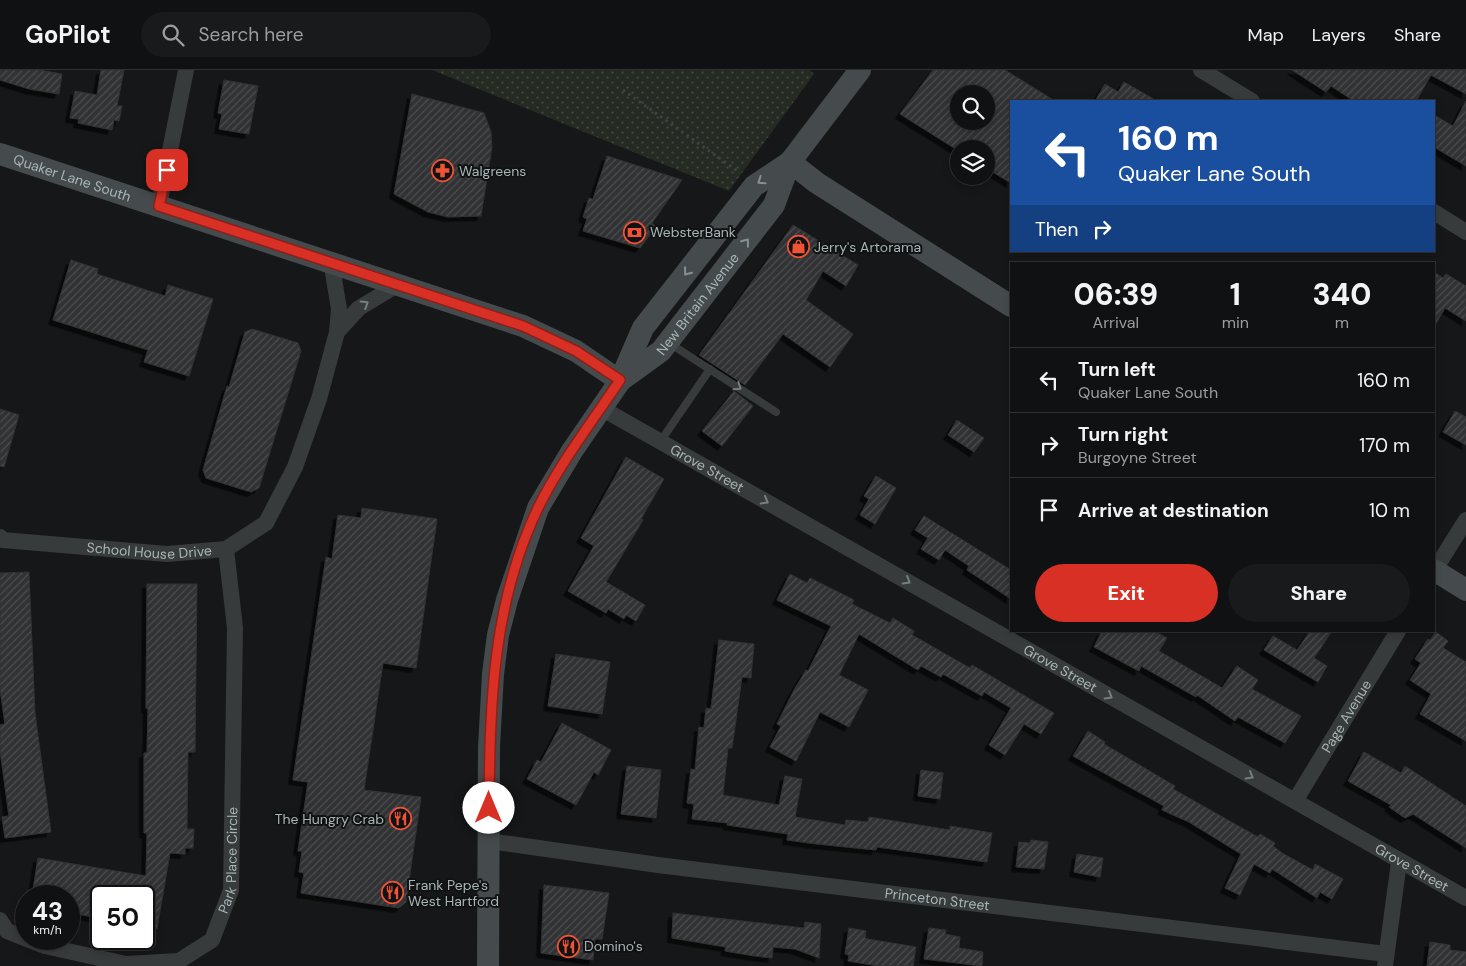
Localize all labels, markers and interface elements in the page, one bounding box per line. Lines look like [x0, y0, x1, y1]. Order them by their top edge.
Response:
search box [141, 12, 491, 57]
text: GoPilot [25, 19, 111, 50]
icon: search [159, 21, 187, 49]
text: Search here [199, 22, 303, 47]
text: Map [1248, 23, 1284, 47]
text: Layers [1312, 23, 1366, 47]
text: Share [1394, 23, 1441, 47]
map controls [950, 85, 995, 185]
button: search [950, 85, 995, 130]
text: 160 m [1118, 115, 1219, 161]
icon: left [1035, 120, 1100, 185]
button: layers [950, 140, 995, 185]
pin [146, 149, 188, 191]
street label: Quaker Lane South [11, 150, 133, 205]
icon: arrive [153, 156, 181, 184]
pharmacy icon: Walgreens [431, 159, 455, 183]
text: Quaker Lane South [1118, 159, 1311, 188]
place label: Walgreens [459, 162, 526, 180]
one-way arrow [758, 175, 767, 184]
icon: right [1088, 215, 1116, 243]
text: Then [1035, 217, 1078, 242]
bank icon: WebsterBank [622, 220, 646, 244]
place label: WebsterBank [650, 223, 736, 241]
shop icon: Jerry's Artorama [786, 235, 810, 259]
place label: Jerry's Artorama [814, 238, 921, 256]
one-way arrow [740, 239, 748, 248]
street label: New Britain Avenue [652, 249, 743, 359]
one-way arrow [684, 266, 692, 275]
text: 06:39 [1074, 275, 1158, 314]
text: 1 [1230, 275, 1241, 314]
text: 340 [1312, 275, 1371, 314]
one-way arrow [360, 301, 369, 311]
text: Arrival [1093, 312, 1139, 333]
text: min [1222, 312, 1249, 333]
text: m [1335, 312, 1349, 333]
text: Turn left [1078, 357, 1156, 382]
icon: left [1035, 366, 1063, 394]
text: 160 m [1357, 368, 1410, 393]
one-way arrow [733, 381, 742, 391]
text: Quaker Lane South [1078, 382, 1218, 403]
text: Turn right [1078, 422, 1168, 447]
icon: right [1035, 431, 1063, 459]
text: 170 m [1359, 433, 1410, 458]
street label: Grove Street [667, 440, 747, 496]
text: Burgoyne Street [1078, 447, 1197, 468]
one-way arrow [760, 495, 769, 505]
icon: arrive [1035, 496, 1063, 524]
text: Arrive at destination [1078, 498, 1269, 523]
text: 10 m [1369, 498, 1410, 523]
street label: School House Drive [86, 538, 213, 563]
button: Exit [1035, 564, 1218, 622]
button: Share [1228, 564, 1410, 622]
one-way arrow [901, 575, 910, 585]
street label: Grove Street [1020, 640, 1100, 696]
street label: Page Avenue [1317, 676, 1375, 756]
one-way arrow [1103, 690, 1112, 700]
one-way arrow [1245, 770, 1254, 780]
position arrow [462, 781, 514, 833]
street label: Park Place Circle [214, 807, 241, 916]
restaurant icon: The Hungry Crab [388, 807, 412, 831]
place label: The Hungry Crab [275, 810, 384, 828]
street label: Grove Street [1372, 839, 1452, 895]
place label: Frank Pepe's West Hartford [408, 876, 499, 910]
restaurant icon: Frank Pepe's West Hartford [380, 881, 404, 905]
street label: Princeton Street [884, 884, 991, 914]
speed limit sign: 50 [90, 885, 155, 950]
text: 43 [32, 895, 63, 928]
text: km/h [33, 922, 62, 938]
restaurant icon: Domino's [556, 934, 580, 958]
place label: Domino's [584, 937, 643, 955]

